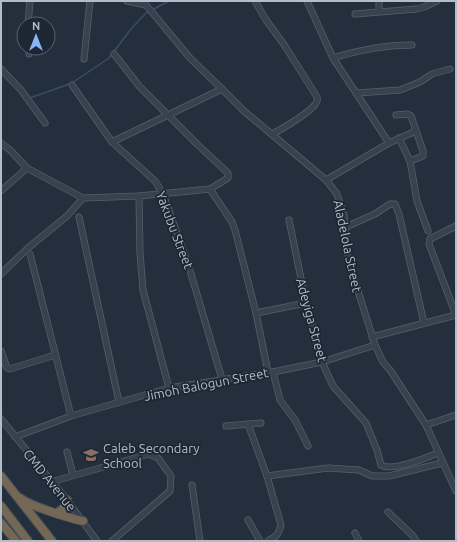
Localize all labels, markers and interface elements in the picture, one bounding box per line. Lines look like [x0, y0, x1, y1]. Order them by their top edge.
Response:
north arrow [16, 16, 56, 56]
text: N [32, 20, 40, 32]
street label: Yakubu Street [154, 189, 196, 271]
street label: Aladelola Street [331, 199, 365, 293]
street label: Adeyiga Street [294, 277, 330, 363]
street label: Jimoh Balogun Street [143, 365, 269, 403]
place label: Caleb Secondary School [103, 441, 200, 470]
street label: CMD Avenue [21, 446, 79, 514]
school or university icon: Caleb Secondary School [82, 446, 100, 464]

